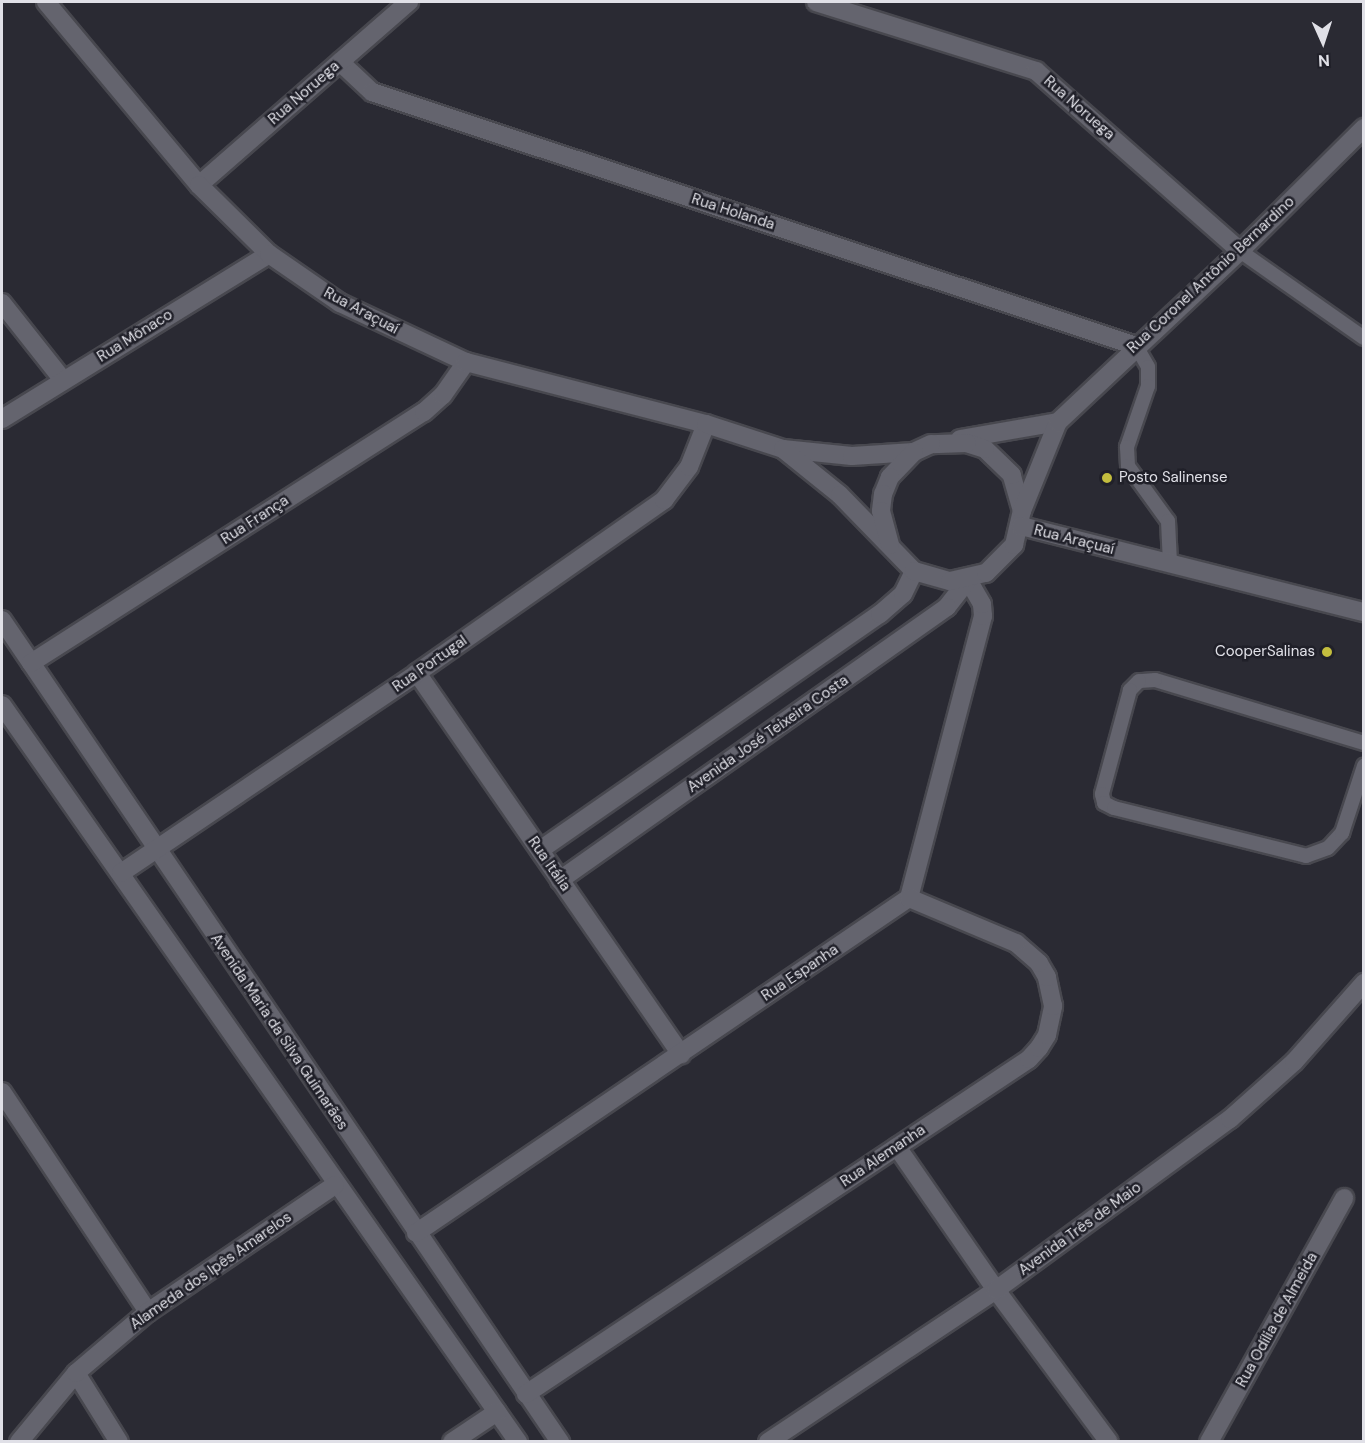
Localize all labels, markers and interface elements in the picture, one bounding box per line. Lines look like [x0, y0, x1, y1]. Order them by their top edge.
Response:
north arrow [1293, 12, 1353, 72]
text: N [1318, 50, 1330, 71]
street label: Rua Noruega [265, 57, 343, 129]
street label: Rua Noruega [1040, 72, 1118, 144]
street label: Rua Holanda [689, 190, 777, 234]
street label: Rua Coronel Antônio Bernardino [1124, 193, 1298, 357]
street label: Rua Araçuaí [321, 284, 401, 338]
street label: Rua Mônaco [94, 306, 176, 366]
place label: Posto Salinense [1119, 469, 1228, 487]
marker: Posto Salinense [1100, 471, 1114, 485]
street label: Rua França [218, 492, 292, 548]
street label: Rua Araçuaí [1032, 521, 1116, 559]
street label: Rua Portugal [389, 632, 471, 696]
place label: CooperSalinas [1215, 643, 1315, 661]
marker: CooperSalinas [1320, 645, 1334, 659]
street label: Avenida José Teixeira Costa [684, 671, 852, 797]
street label: Rua Itália [524, 833, 574, 895]
street label: Avenida Maria da Silva Guimarães [206, 930, 352, 1134]
street label: Rua Espanha [758, 941, 842, 1005]
street label: Rua Alemanha [837, 1121, 929, 1191]
street label: Avenida Três de Maio [1015, 1178, 1145, 1280]
street label: Alameda dos Ipês Amarelos [127, 1208, 295, 1334]
street label: Rua Odília de Almeida [1232, 1249, 1322, 1391]

